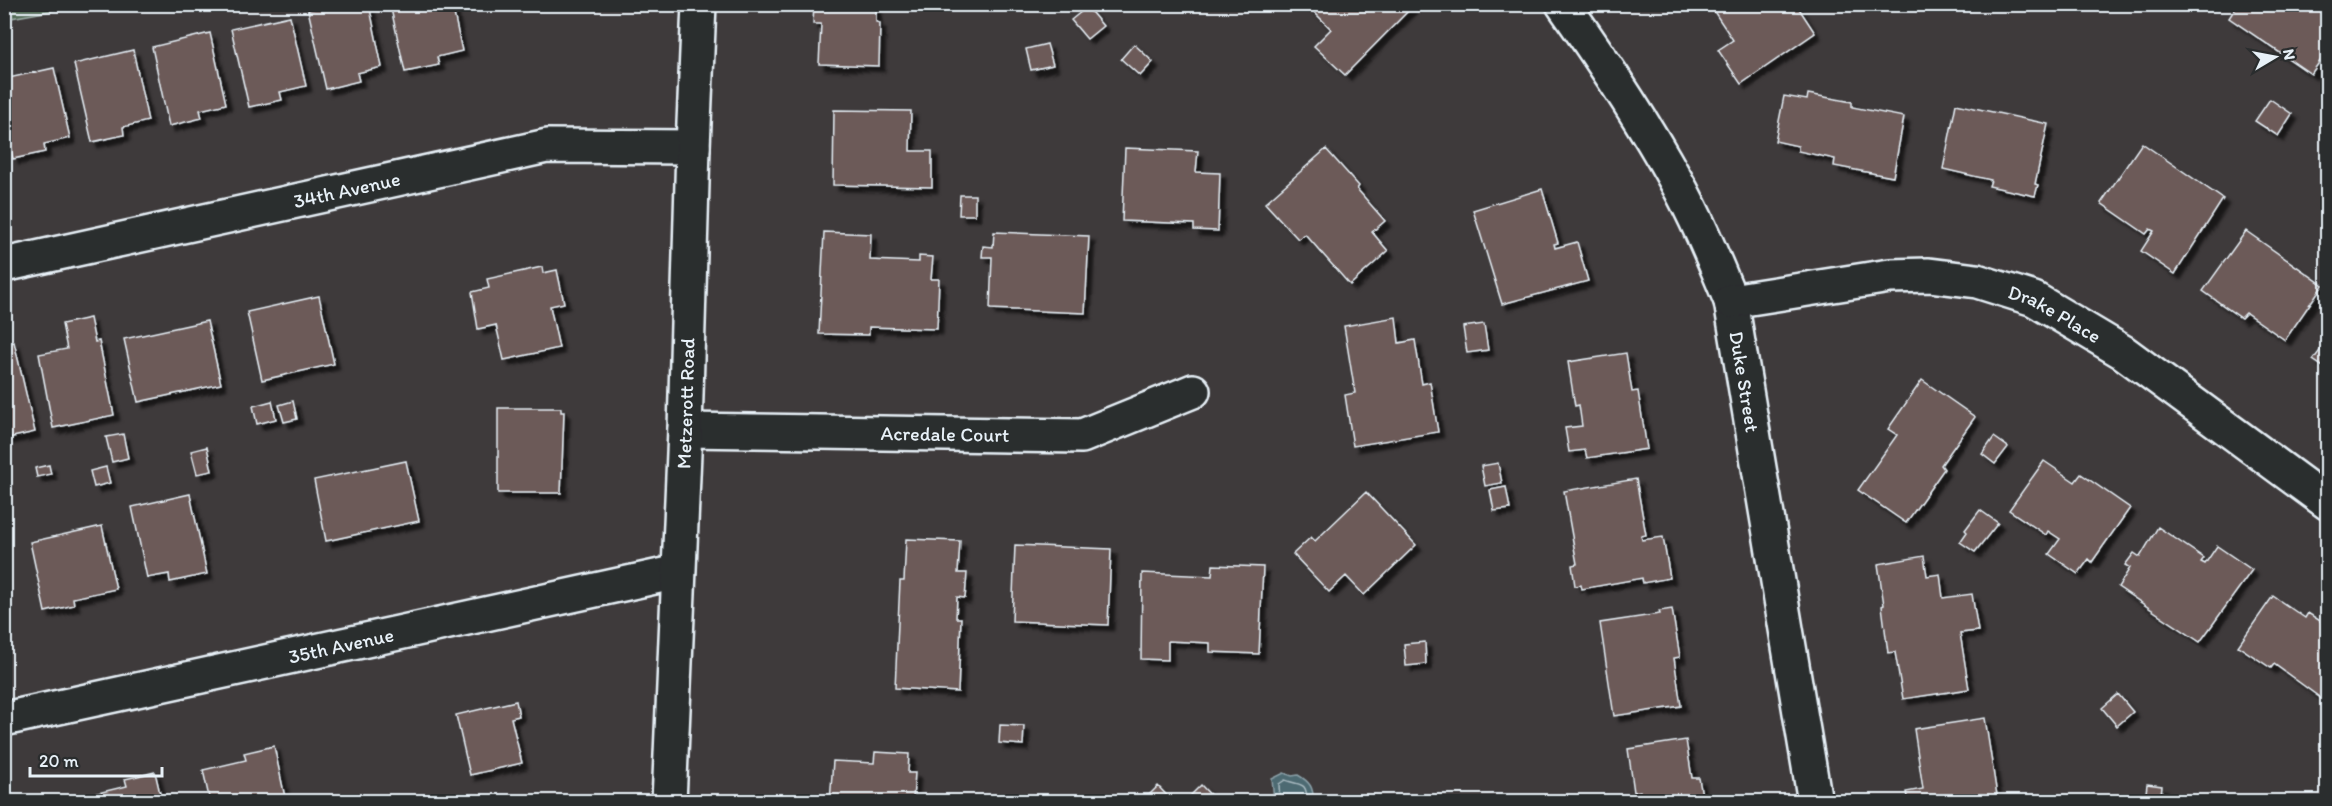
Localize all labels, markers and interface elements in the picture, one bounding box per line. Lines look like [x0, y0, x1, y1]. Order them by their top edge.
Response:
north arrow [2245, 27, 2305, 87]
text: N [2279, 48, 2300, 61]
street label: 34th Avenue [291, 167, 403, 213]
street label: Drake Place [2005, 280, 2105, 348]
street label: Duke Street [1724, 329, 1765, 434]
street label: Metzerott Road [671, 337, 700, 470]
street label: Acredale Court [880, 421, 1010, 447]
street label: 35th Avenue [286, 622, 396, 669]
scale bar [30, 740, 162, 778]
text: 20 m [39, 750, 79, 772]

